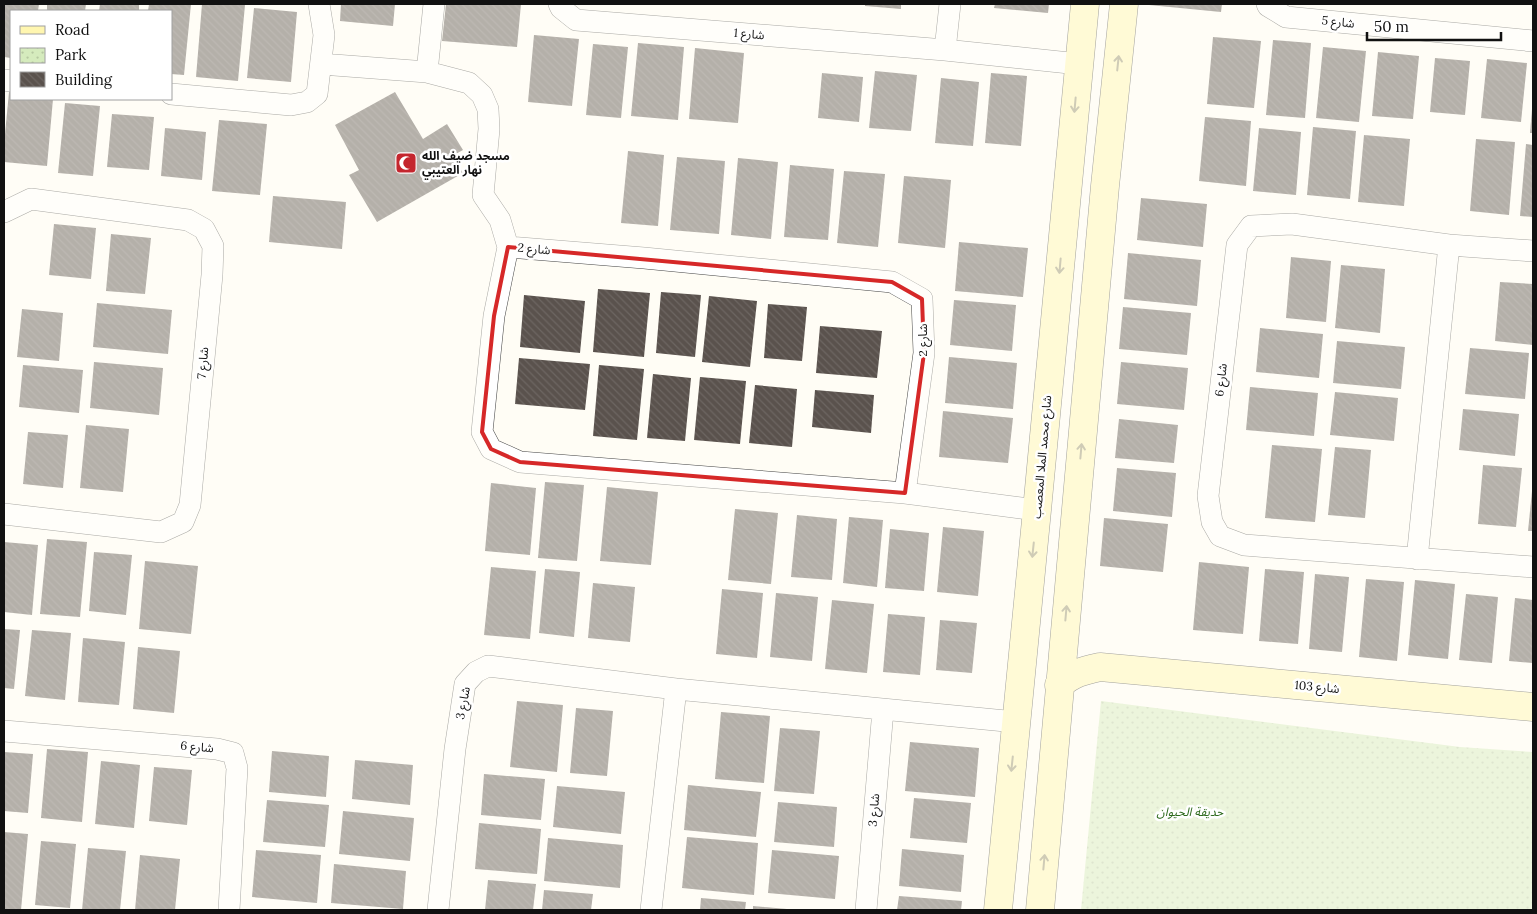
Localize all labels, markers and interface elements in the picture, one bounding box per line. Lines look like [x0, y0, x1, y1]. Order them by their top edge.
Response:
legend [10, 10, 172, 100]
scale bar [1367, 10, 1501, 42]
street label: شارع 5 [1321, 12, 1355, 33]
text: 50 m [1374, 17, 1409, 36]
text: Road [55, 20, 90, 39]
street label: شارع 1 [733, 25, 765, 44]
text: Park [55, 45, 86, 64]
one-way arrow [1113, 55, 1123, 71]
text: Building [55, 70, 113, 89]
one-way arrow [1070, 96, 1080, 112]
place label: مسجد ضيف الله نهار العتيبي [422, 148, 510, 180]
mosque icon: مسجد ضيف الله نهار العتيبي [394, 151, 418, 175]
street label: شارع 2 [517, 240, 551, 259]
one-way arrow [1055, 258, 1065, 274]
street label: شارع 2 [915, 324, 932, 357]
street label: شارع 7 [194, 346, 213, 380]
street label: شارع 6 [1211, 362, 1232, 398]
street label: شارع محمد الملا المعصب [1029, 395, 1056, 519]
one-way arrow [1076, 443, 1086, 459]
one-way arrow [1028, 542, 1038, 558]
one-way arrow [1062, 605, 1071, 621]
street label: شارع 103 [1294, 677, 1340, 698]
street label: شارع 3 [452, 685, 475, 721]
street label: شارع 6 [180, 738, 214, 757]
one-way arrow [1007, 756, 1017, 772]
street label: شارع 3 [865, 793, 884, 827]
park label: حديقة الحيوان [1157, 804, 1224, 819]
one-way arrow [1039, 854, 1049, 870]

